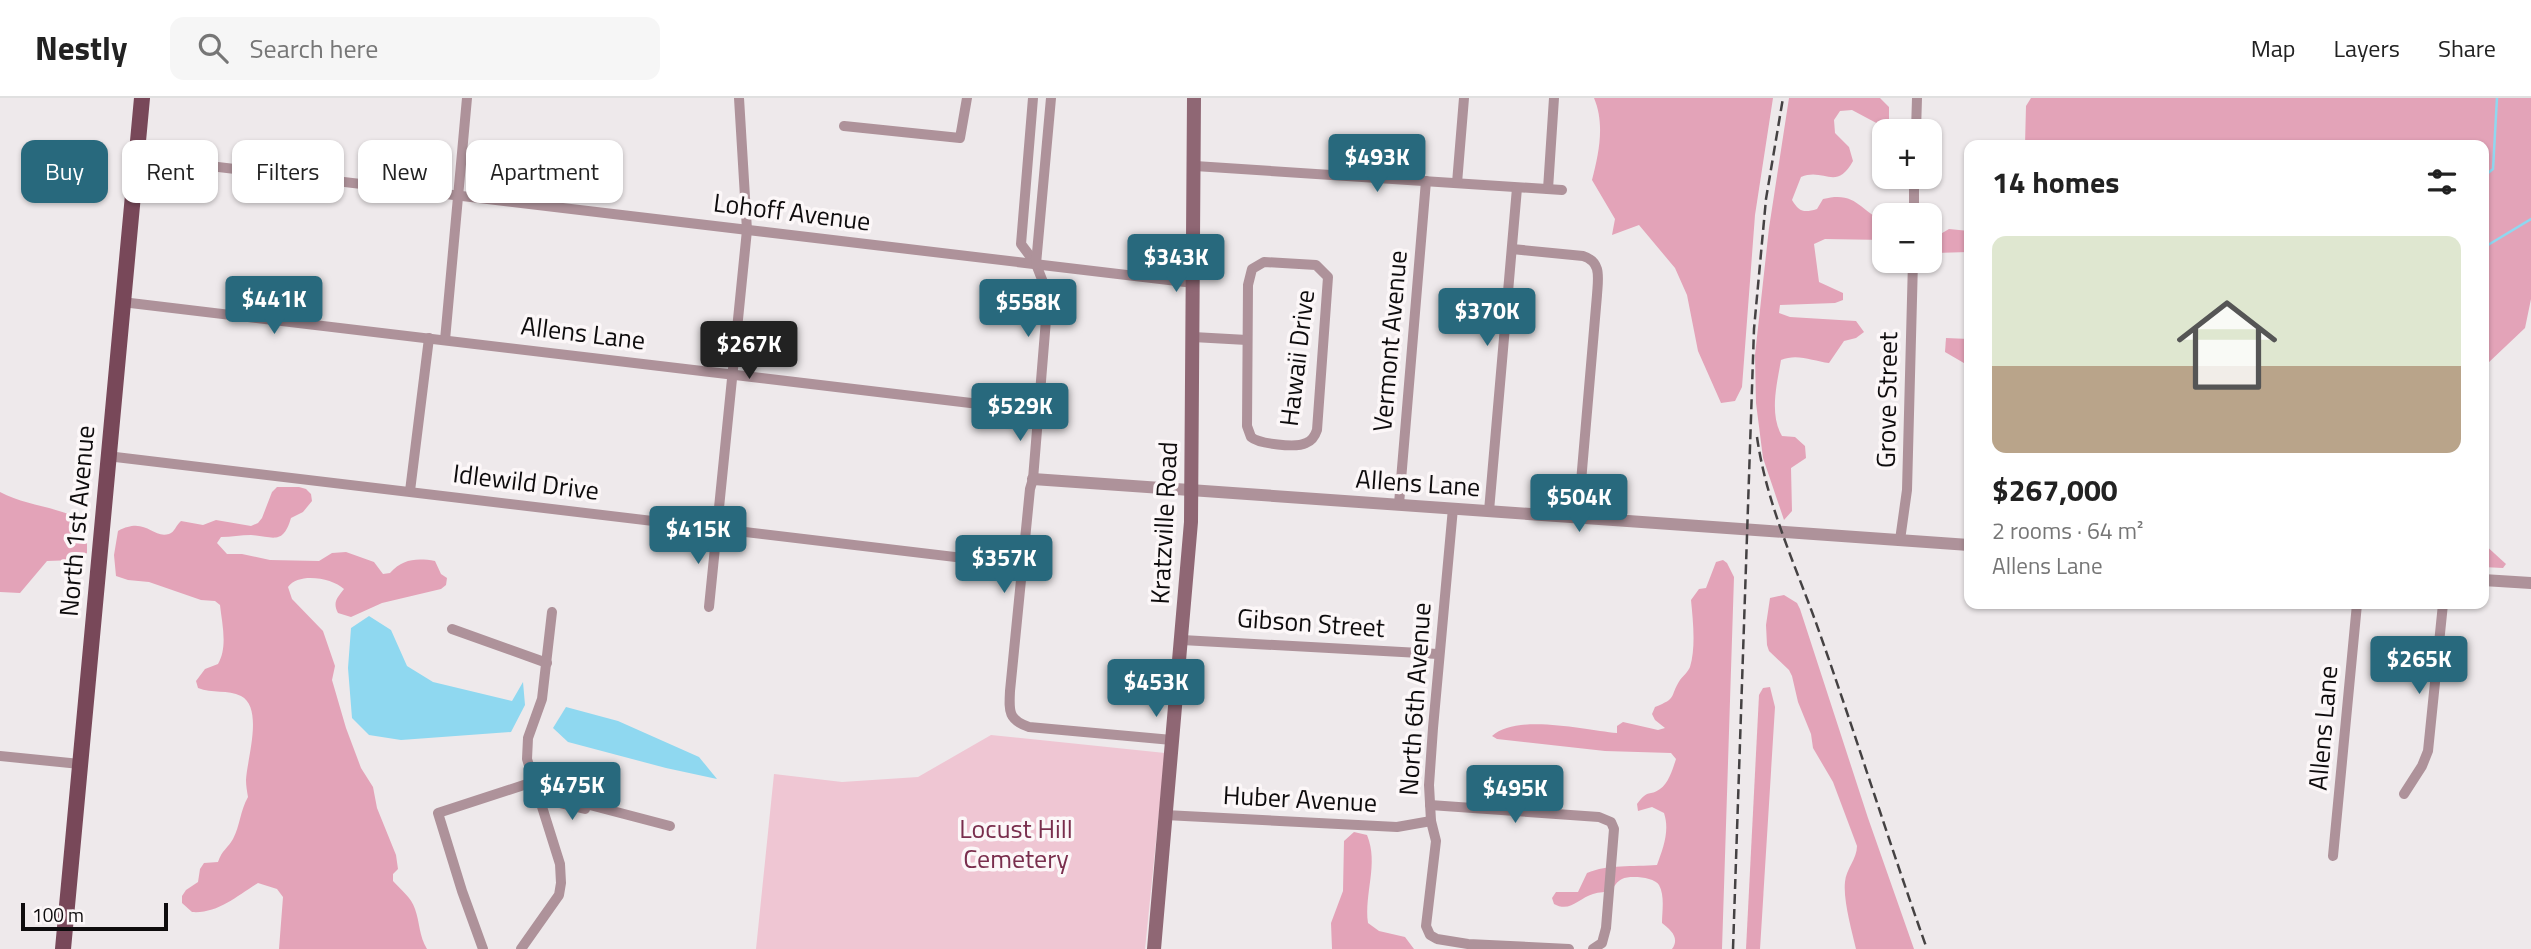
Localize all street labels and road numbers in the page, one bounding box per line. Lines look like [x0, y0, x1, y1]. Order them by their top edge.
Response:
street label: Lohoff Avenue [711, 183, 873, 240]
street label: Vermont Avenue [1362, 249, 1417, 433]
street label: Hawaii Drive [1269, 287, 1324, 428]
street label: Allens Lane [519, 306, 647, 359]
street label: Grove Street [1866, 331, 1907, 469]
street label: North 1st Avenue [49, 424, 104, 618]
street label: Kratzville Road [1140, 441, 1187, 605]
street label: Idlewild Drive [451, 453, 601, 510]
street label: Allens Lane [1354, 459, 1482, 506]
street label: Gibson Street [1236, 598, 1386, 647]
street label: North 6th Avenue [1388, 601, 1441, 797]
street label: Allens Lane [2298, 664, 2347, 792]
street label: Huber Avenue [1222, 775, 1378, 822]

